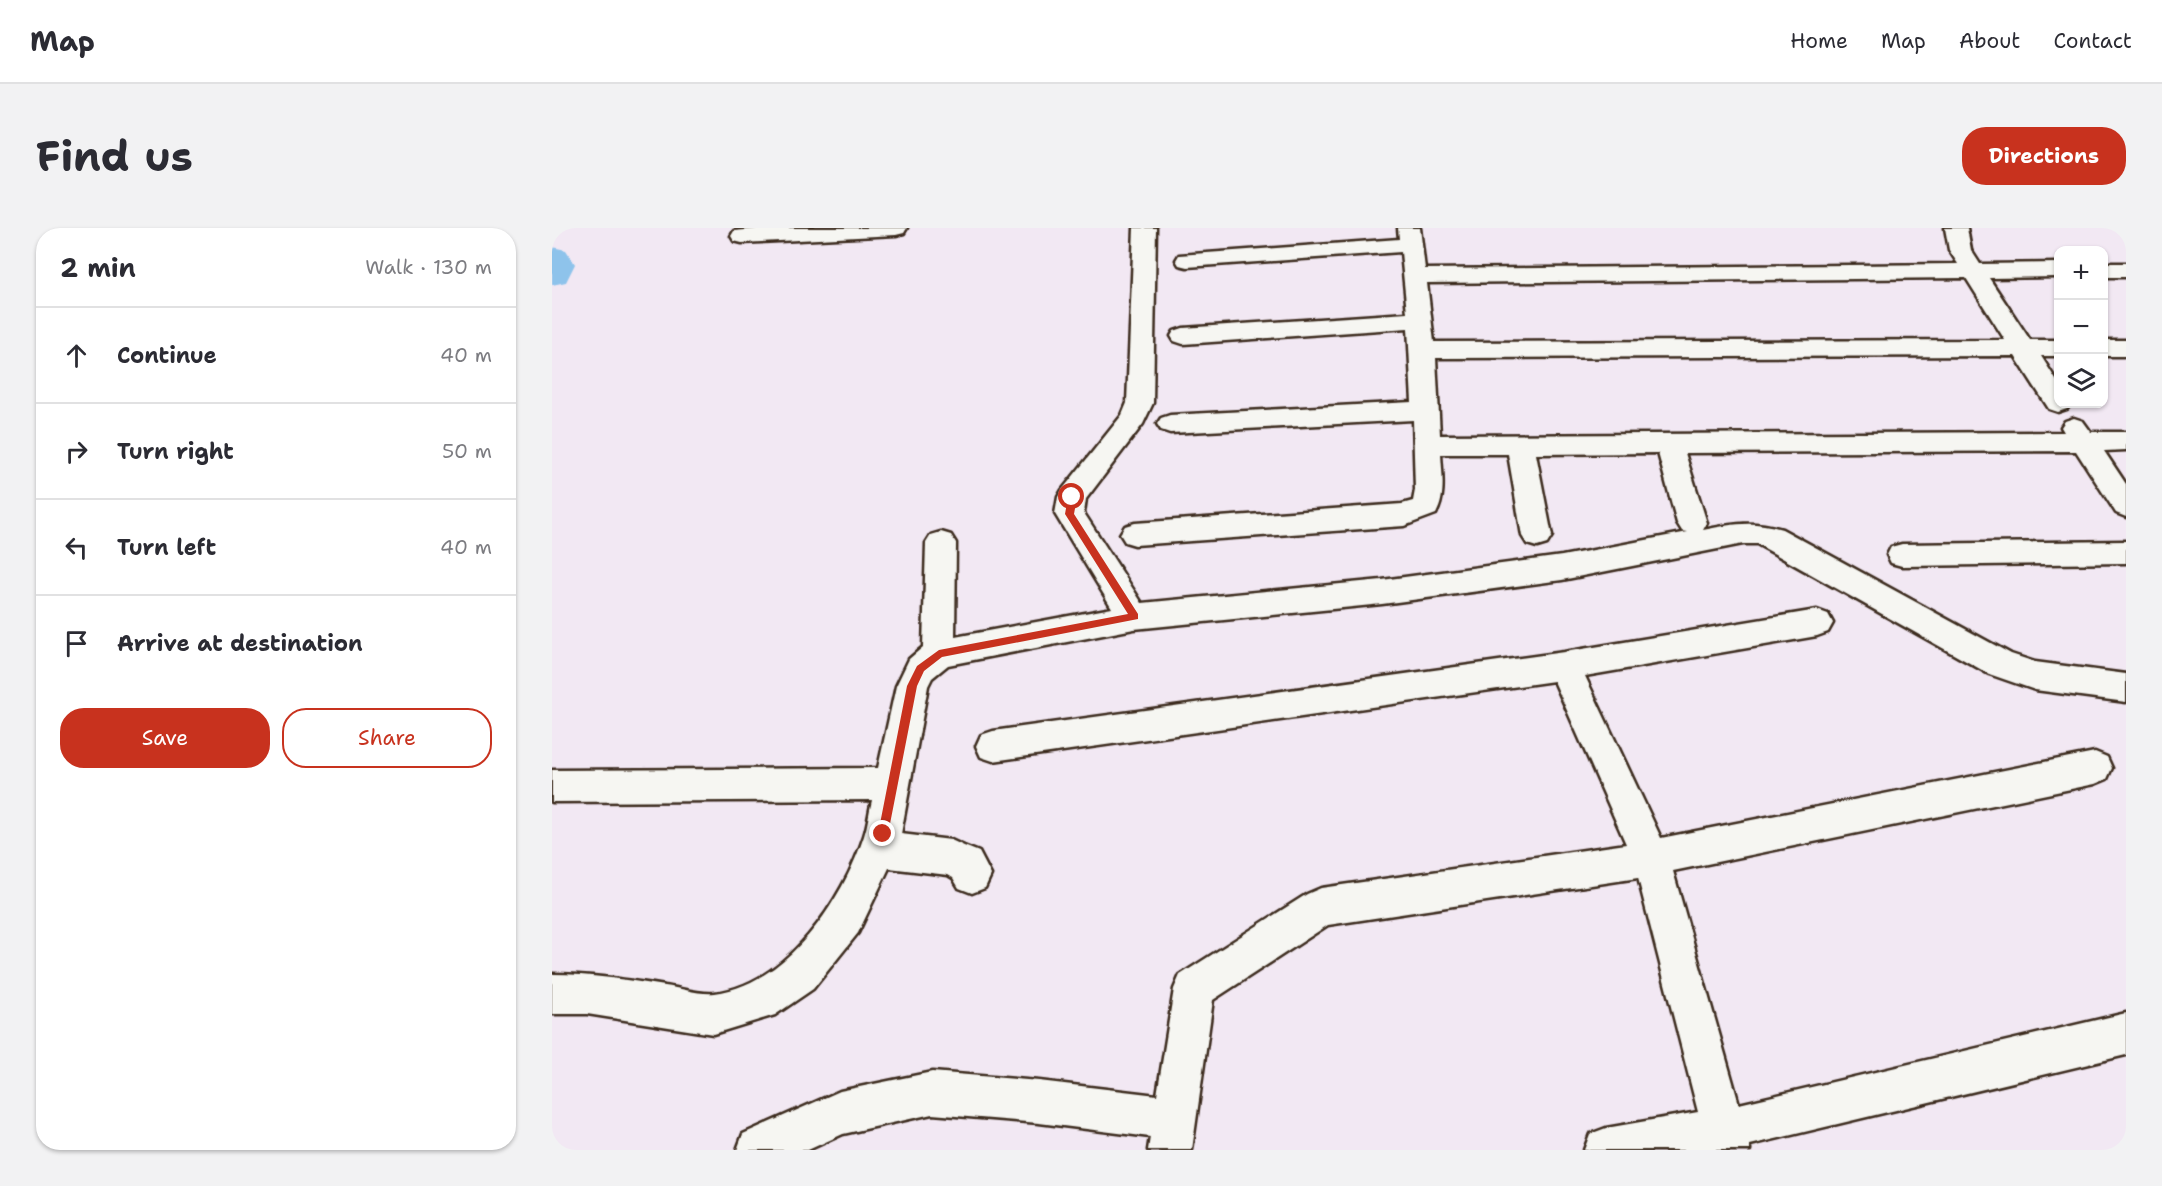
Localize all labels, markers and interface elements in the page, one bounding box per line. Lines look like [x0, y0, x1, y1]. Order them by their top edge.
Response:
text: Map [30, 22, 95, 60]
text: Home [1790, 27, 1848, 55]
text: Map [1881, 27, 1926, 55]
text: About [1959, 27, 2020, 55]
text: Contact [2053, 27, 2132, 55]
button: Directions [1962, 127, 2126, 185]
text: Find us [36, 128, 193, 184]
map controls [2054, 246, 2108, 408]
button: + [2054, 246, 2108, 300]
text: 2 min [60, 250, 136, 285]
text: Walk · 130 m [365, 254, 492, 280]
button: − [2054, 300, 2108, 354]
icon: ahead [60, 339, 93, 372]
text: Continue [117, 341, 217, 370]
text: 40 m [440, 342, 492, 368]
button: layers [2054, 354, 2108, 408]
icon: right [60, 435, 93, 468]
text: Turn right [117, 437, 234, 466]
text: 50 m [442, 438, 492, 464]
route start [1058, 483, 1084, 509]
icon: left [60, 531, 93, 564]
text: Turn left [117, 533, 216, 562]
text: 40 m [440, 534, 492, 560]
icon: arrive [60, 627, 93, 660]
text: Arrive at destination [117, 629, 363, 658]
button: Save [60, 708, 270, 768]
button: Share [282, 708, 492, 768]
route end [869, 820, 895, 846]

